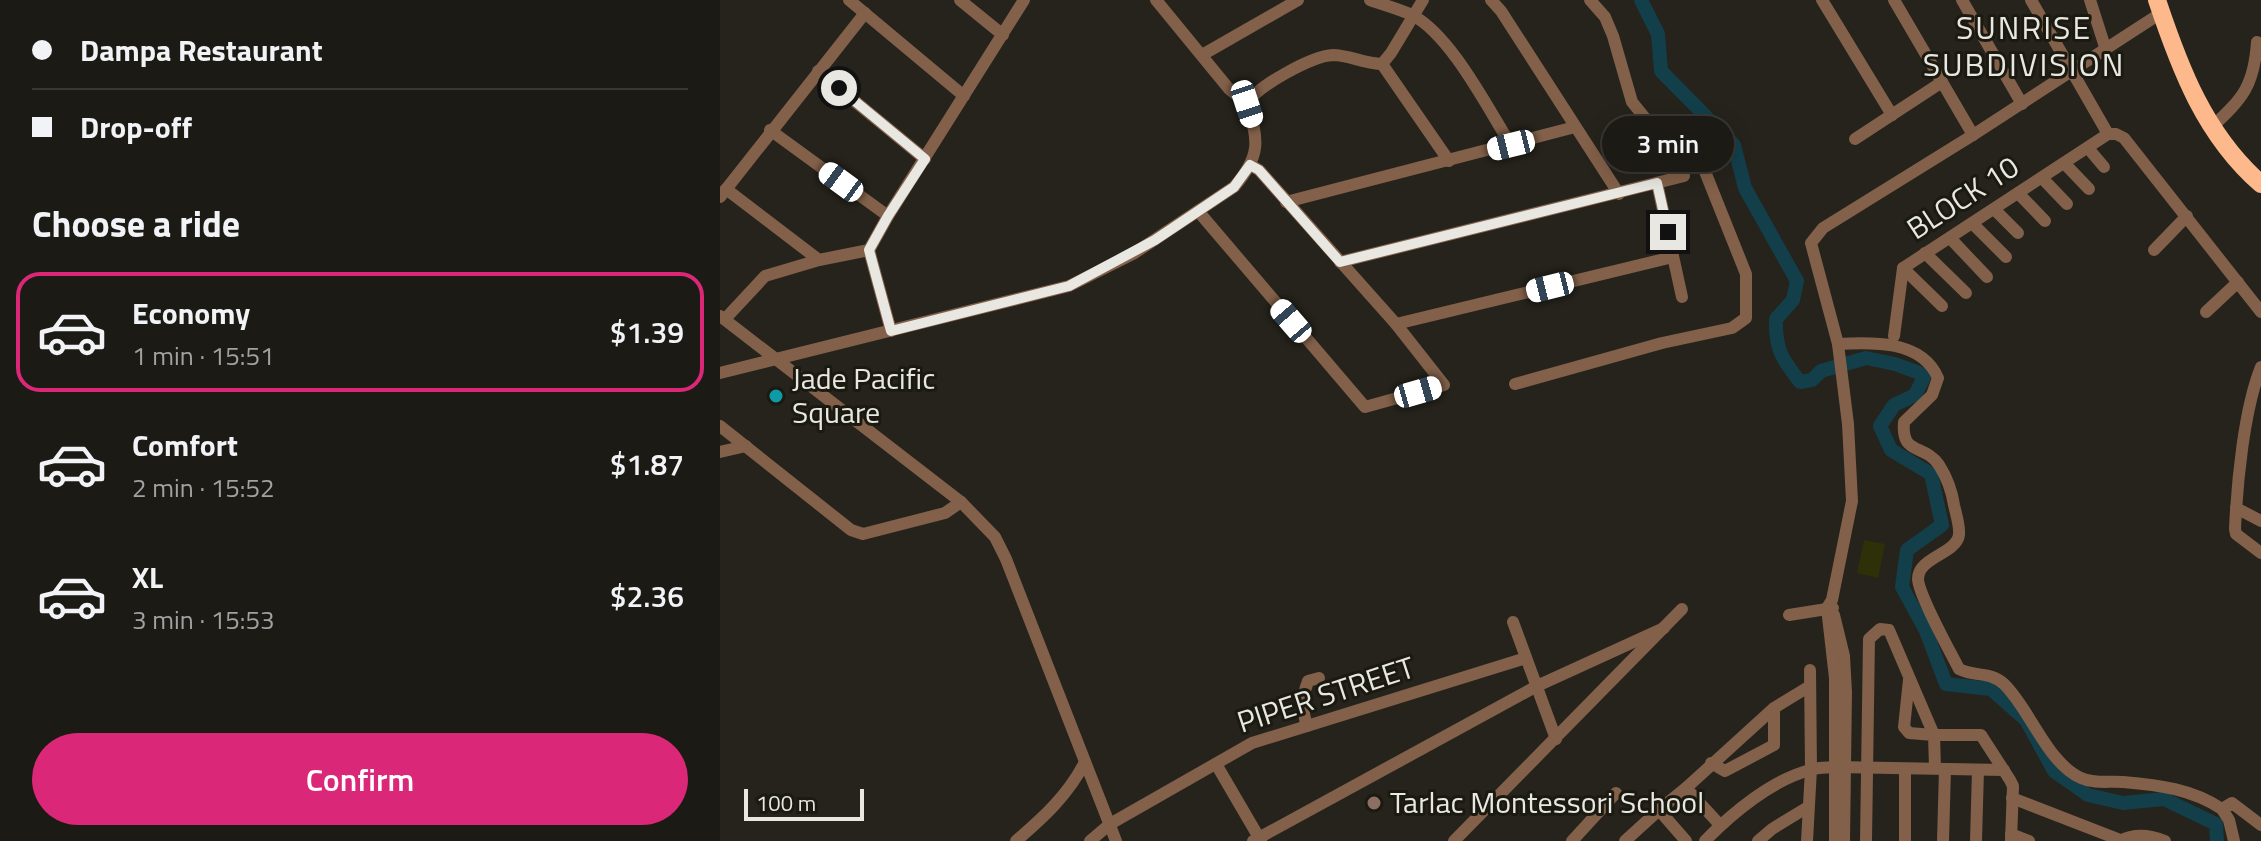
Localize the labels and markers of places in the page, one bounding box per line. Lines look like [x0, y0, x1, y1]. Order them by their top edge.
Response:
place label: Jade Pacific Square [792, 355, 935, 435]
marker: Jade Pacific Square [767, 387, 785, 405]
place label: Tarlac Montessori School [1390, 779, 1704, 825]
marker: Tarlac Montessori School [1365, 794, 1383, 812]

